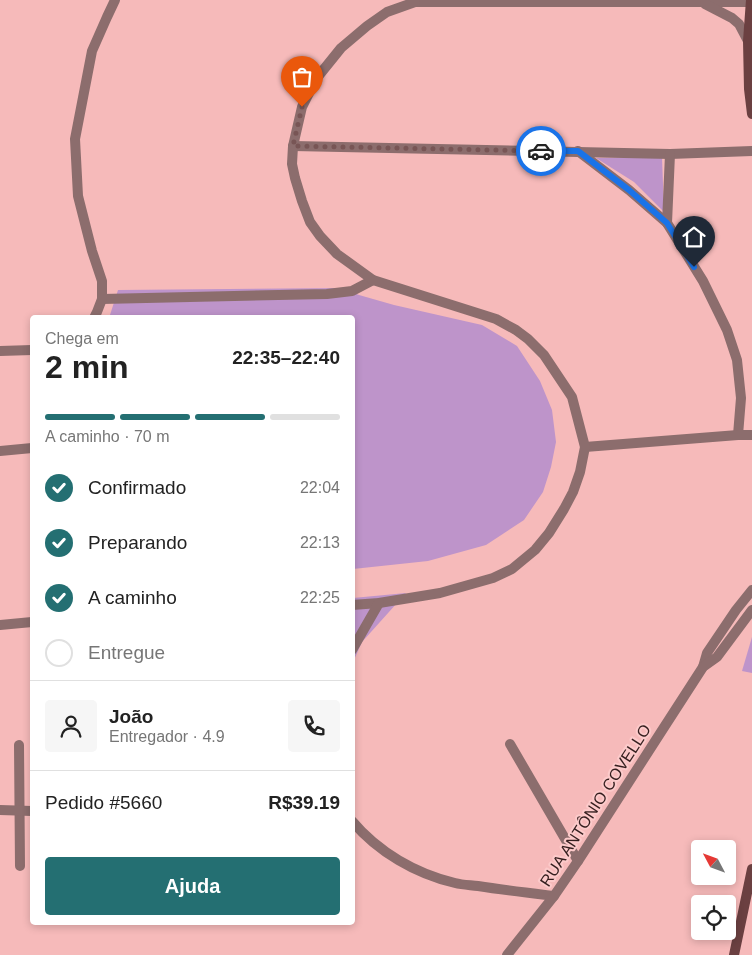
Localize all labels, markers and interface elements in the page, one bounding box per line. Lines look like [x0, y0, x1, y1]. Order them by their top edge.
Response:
pin [281, 56, 323, 107]
icon: bag [288, 63, 316, 91]
courier [516, 126, 566, 176]
icon: car [527, 137, 555, 165]
pin [673, 216, 715, 267]
icon: home [680, 223, 708, 251]
text: Chega em [45, 330, 119, 347]
text: 22:35–22:40 [232, 347, 340, 368]
text: 2 min [45, 349, 129, 385]
text: A caminho · 70 m [45, 428, 170, 445]
icon: check [45, 474, 73, 502]
text: Confirmado [88, 477, 186, 498]
text: 22:04 [300, 479, 340, 496]
icon: check [45, 529, 73, 557]
text: Preparando [88, 532, 187, 553]
text: 22:13 [300, 534, 340, 551]
icon: check [45, 584, 73, 612]
text: A caminho [88, 587, 177, 608]
text: 22:25 [300, 589, 340, 606]
text: Entregue [88, 642, 165, 663]
button: person [45, 700, 97, 752]
button: phone [288, 700, 340, 752]
text: João [109, 706, 153, 727]
street label: RUA ANTÔNIO COVELLO [536, 721, 654, 889]
text: Entregador · 4.9 [109, 728, 225, 745]
text: Pedido #5660 [45, 792, 162, 813]
text: R$39.19 [268, 792, 340, 813]
north arrow [691, 840, 736, 885]
map controls [691, 840, 736, 940]
button: Ajuda [45, 857, 340, 915]
button: locate [691, 895, 736, 940]

